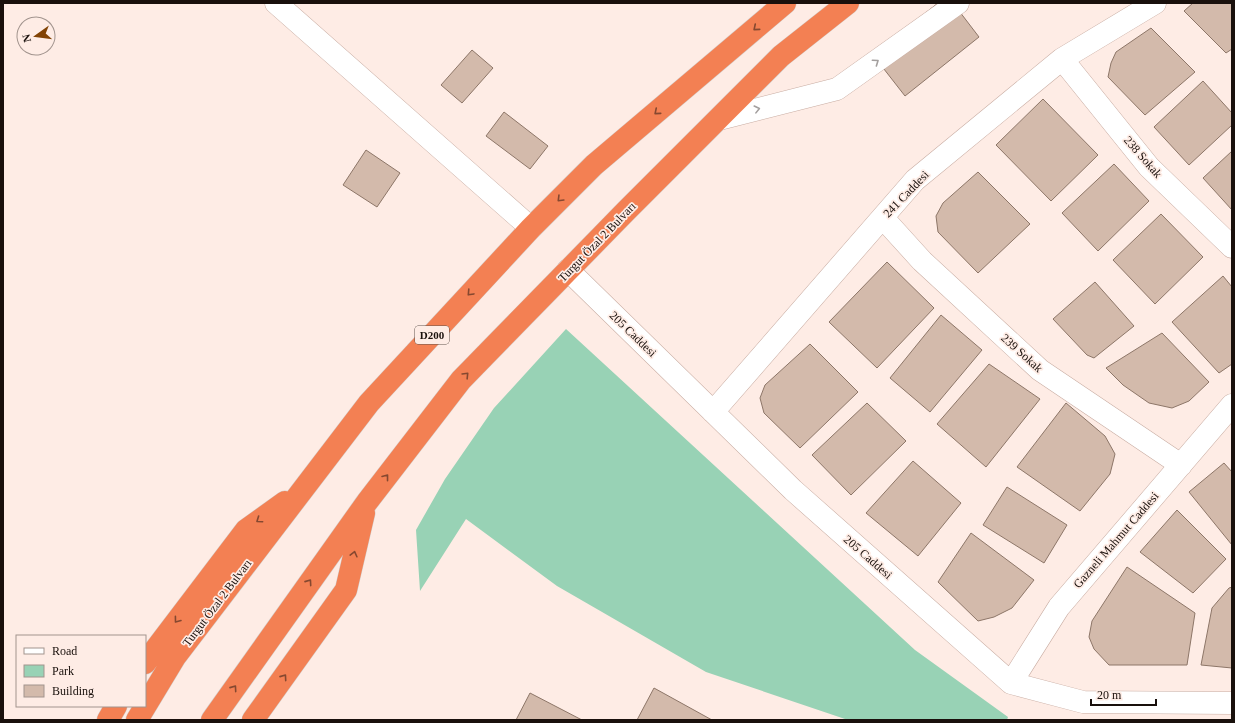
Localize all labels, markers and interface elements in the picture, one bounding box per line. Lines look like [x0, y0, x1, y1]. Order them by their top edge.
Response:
north arrow [16, 16, 56, 56]
one-way arrow [753, 24, 760, 31]
text: N [20, 33, 33, 44]
one-way arrow [871, 60, 878, 67]
one-way arrow [753, 105, 760, 114]
one-way arrow [654, 108, 661, 115]
street label: 238 Sokak [1121, 133, 1165, 181]
street label: 241 Caddesi [880, 167, 932, 220]
one-way arrow [557, 194, 565, 202]
street label: Turgut Özal 2 Bulvarı [555, 199, 639, 285]
one-way arrow [468, 289, 475, 296]
street label: 205 Caddesi [607, 308, 660, 360]
road number: D200 [415, 326, 449, 344]
street label: 239 Sokak [998, 331, 1046, 375]
one-way arrow [462, 372, 469, 380]
one-way arrow [381, 475, 388, 482]
street label: Gazneli Mahmut Caddesi [1070, 489, 1162, 591]
one-way arrow [257, 515, 264, 522]
street label: 205 Caddesi [841, 532, 896, 582]
one-way arrow [350, 550, 358, 557]
street label: Turgut Özal 2 Bulvarı [180, 556, 255, 649]
one-way arrow [305, 579, 312, 586]
one-way arrow [175, 616, 182, 623]
legend [16, 635, 146, 707]
text: Road [52, 644, 77, 658]
text: Park [52, 664, 74, 678]
one-way arrow [279, 674, 287, 681]
scale bar [1091, 681, 1156, 707]
text: Building [52, 684, 94, 698]
one-way arrow [229, 685, 237, 692]
text: 20 m [1097, 688, 1122, 702]

